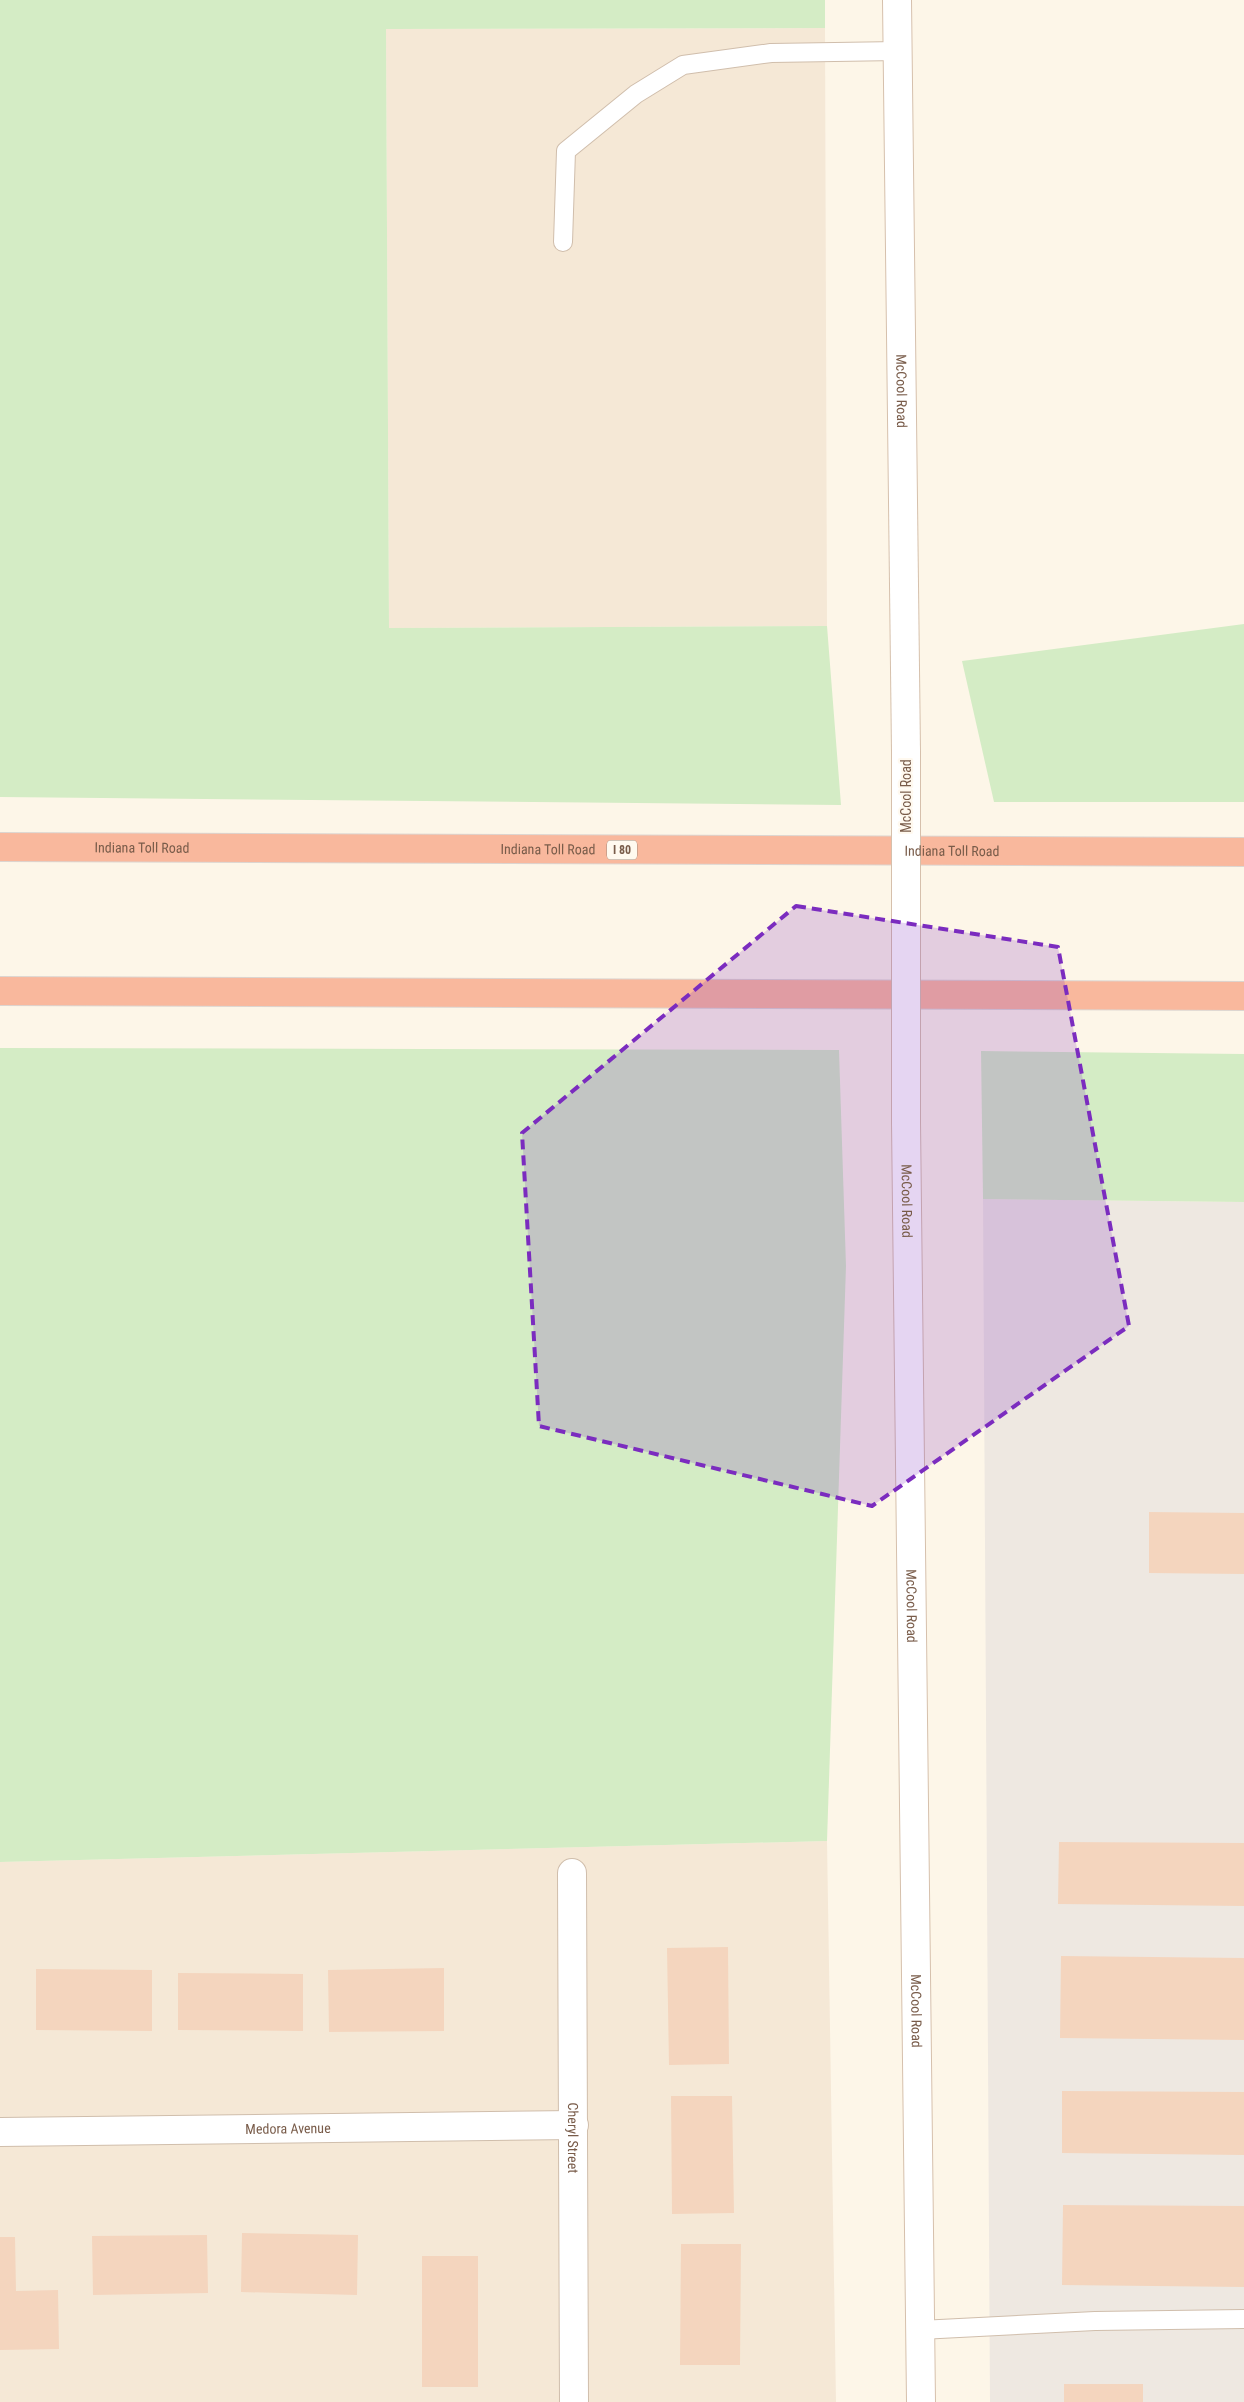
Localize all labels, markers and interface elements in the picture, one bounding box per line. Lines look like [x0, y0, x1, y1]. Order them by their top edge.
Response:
street label: McCool Road [893, 354, 910, 428]
street label: McCool Road [898, 759, 914, 833]
street label: Indiana Toll Road [94, 839, 190, 856]
road number: I 80 [607, 840, 637, 860]
street label: Indiana Toll Road [500, 841, 596, 857]
street label: Indiana Toll Road [904, 843, 1000, 859]
street label: McCool Road [898, 1164, 915, 1238]
street label: McCool Road [903, 1569, 920, 1643]
street label: McCool Road [908, 1974, 925, 2048]
street label: Cheryl Street [565, 2103, 581, 2173]
street label: Medora Avenue [245, 2120, 331, 2137]

